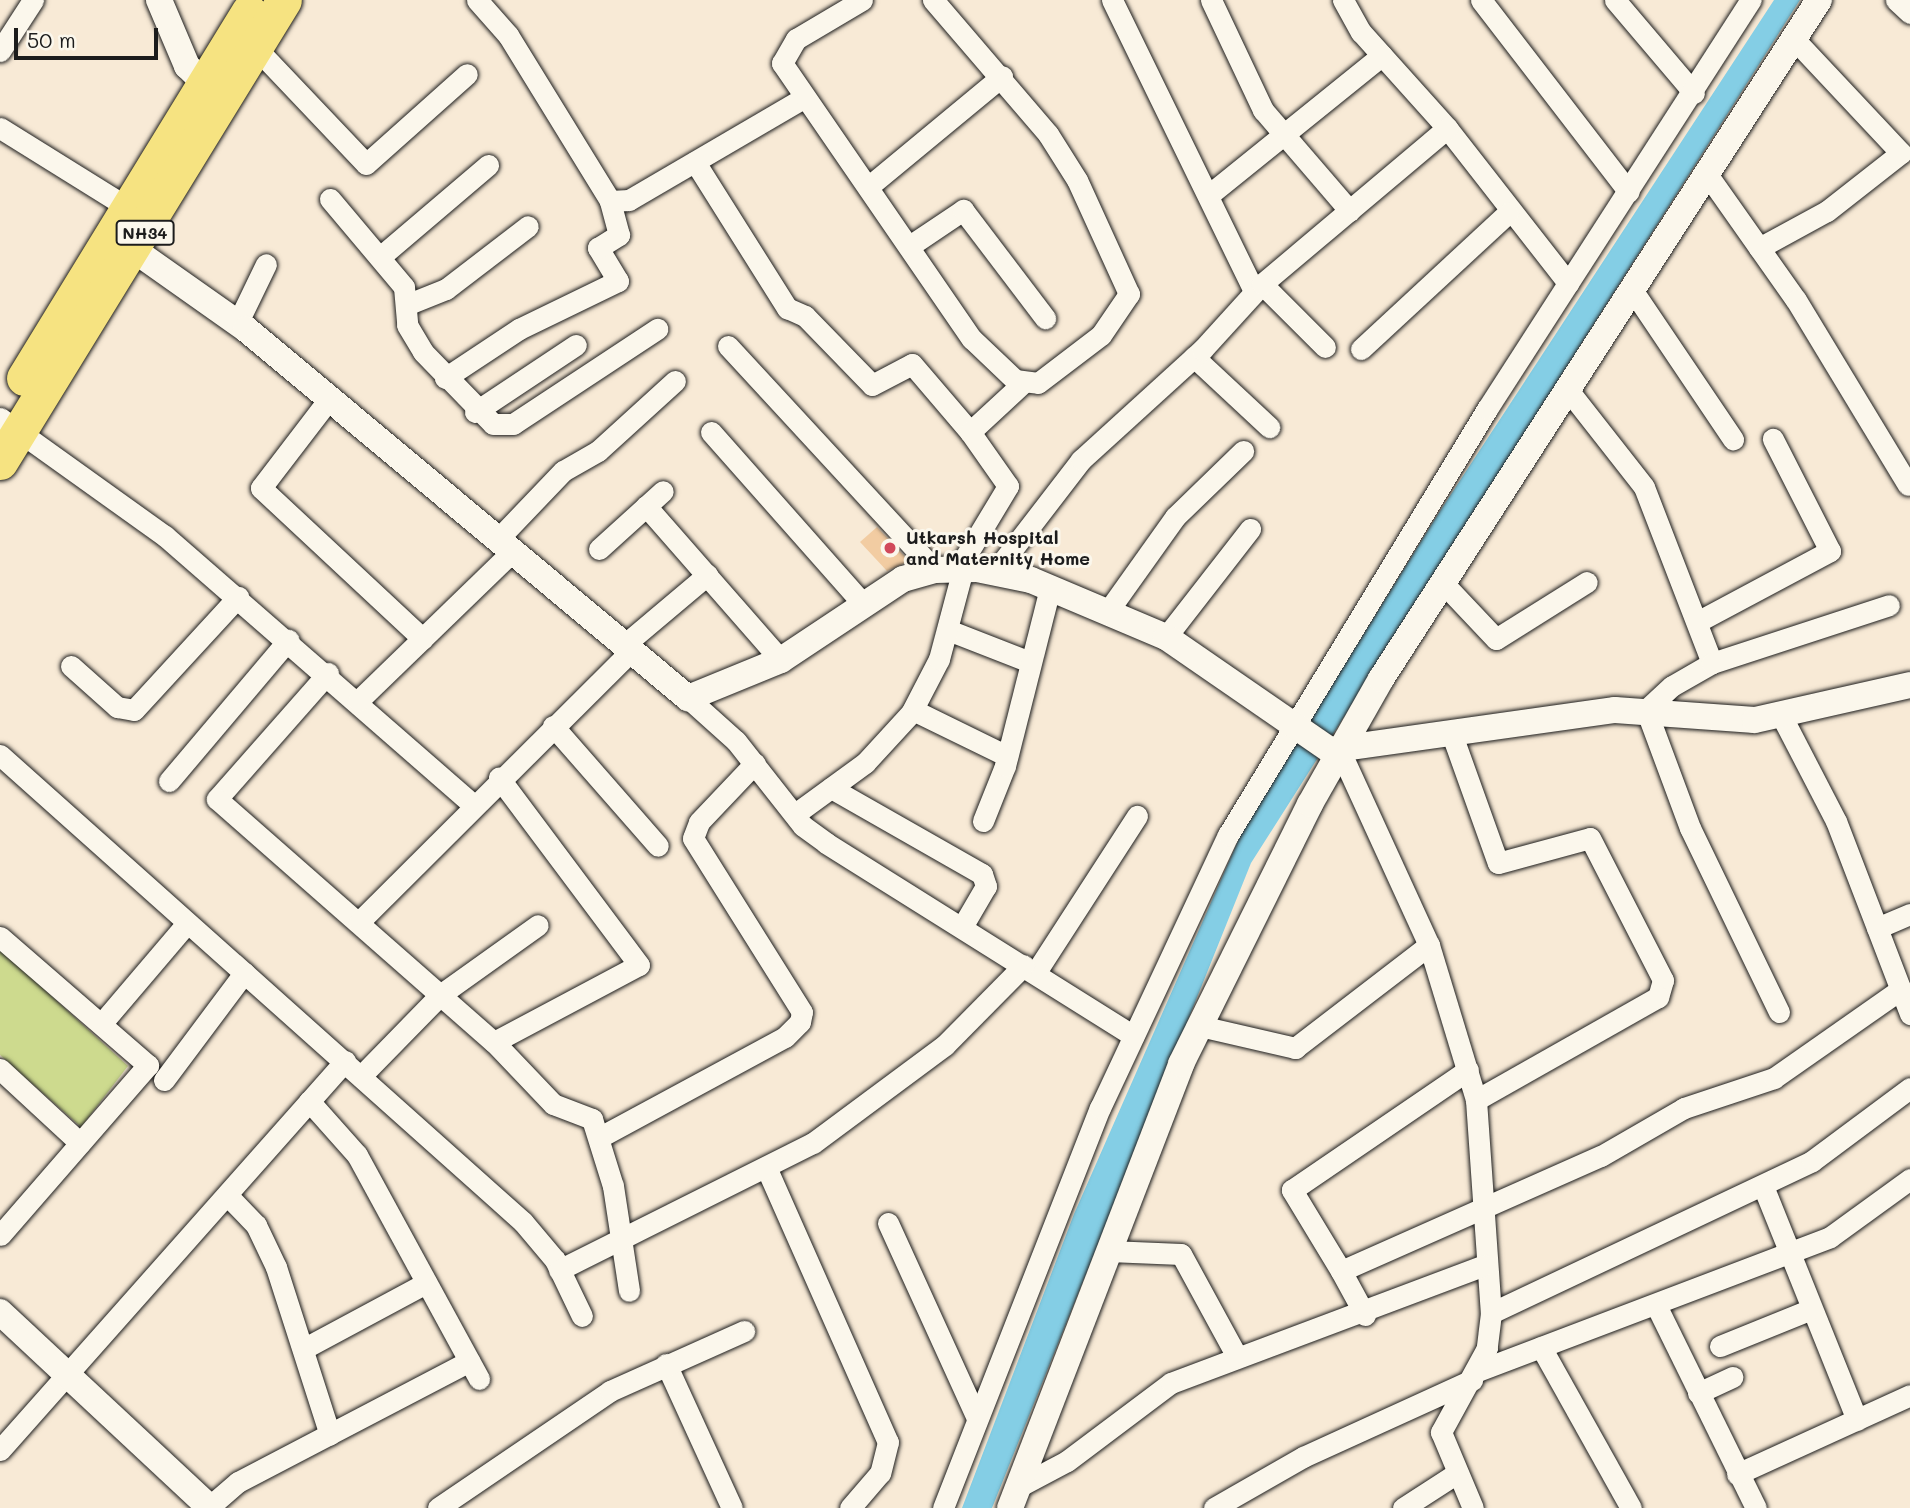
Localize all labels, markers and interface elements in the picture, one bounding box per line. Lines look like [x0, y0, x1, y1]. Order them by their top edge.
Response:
scale bar [18, 14, 161, 58]
text: 50 m [27, 26, 76, 53]
road number: NH34 [115, 220, 175, 246]
place label: Utkarsh Hospital and Maternity Home [906, 527, 1090, 570]
marker: Utkarsh Hospital and Maternity Home [880, 538, 900, 558]

